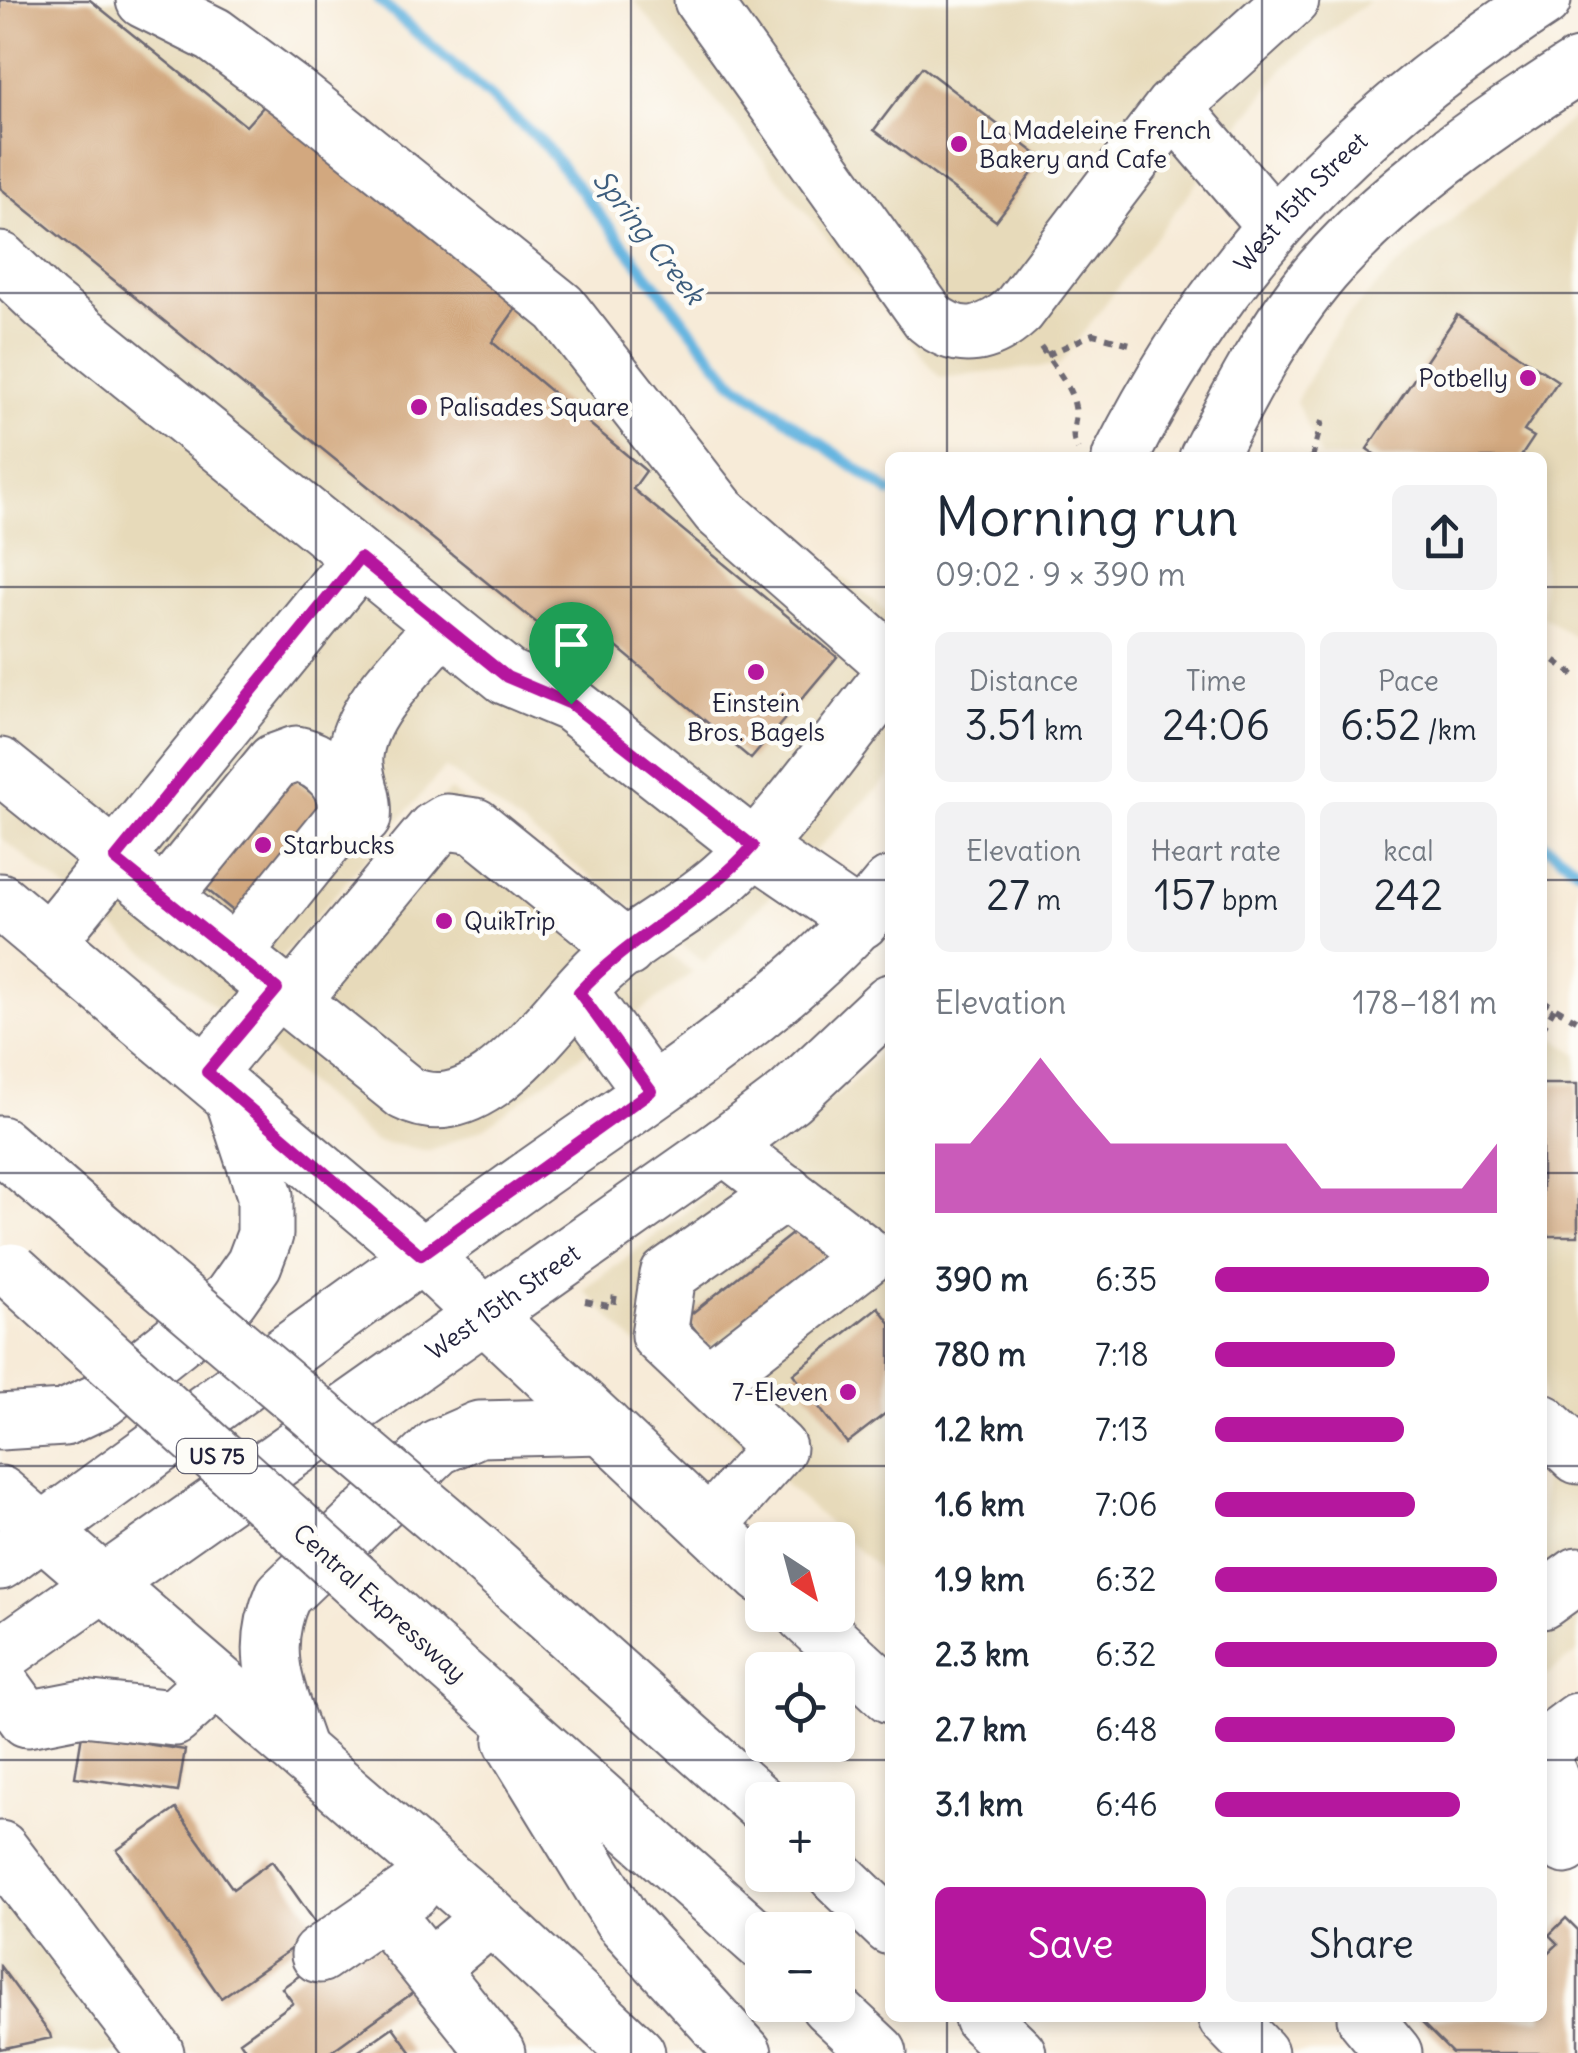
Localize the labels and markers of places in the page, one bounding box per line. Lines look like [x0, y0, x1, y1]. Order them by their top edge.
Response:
place label: La Madeleine French Bakery and Cafe [979, 114, 1211, 175]
marker: La Madeleine French Bakery and Cafe [948, 133, 970, 155]
place label: Potbelly [1419, 362, 1508, 394]
marker: Potbelly [1517, 367, 1539, 389]
place label: Palisades Square [439, 391, 629, 423]
marker: Palisades Square [408, 396, 430, 418]
pin [529, 602, 614, 705]
marker: Einstein Bros. Bagels [745, 661, 767, 683]
place label: Einstein Bros. Bagels [687, 687, 825, 748]
place label: Starbucks [283, 829, 395, 861]
marker: Starbucks [252, 834, 274, 856]
place label: QuikTrip [464, 905, 556, 937]
marker: QuikTrip [433, 910, 455, 932]
place label: 7-Eleven [732, 1376, 828, 1408]
marker: 7-Eleven [837, 1381, 859, 1403]

